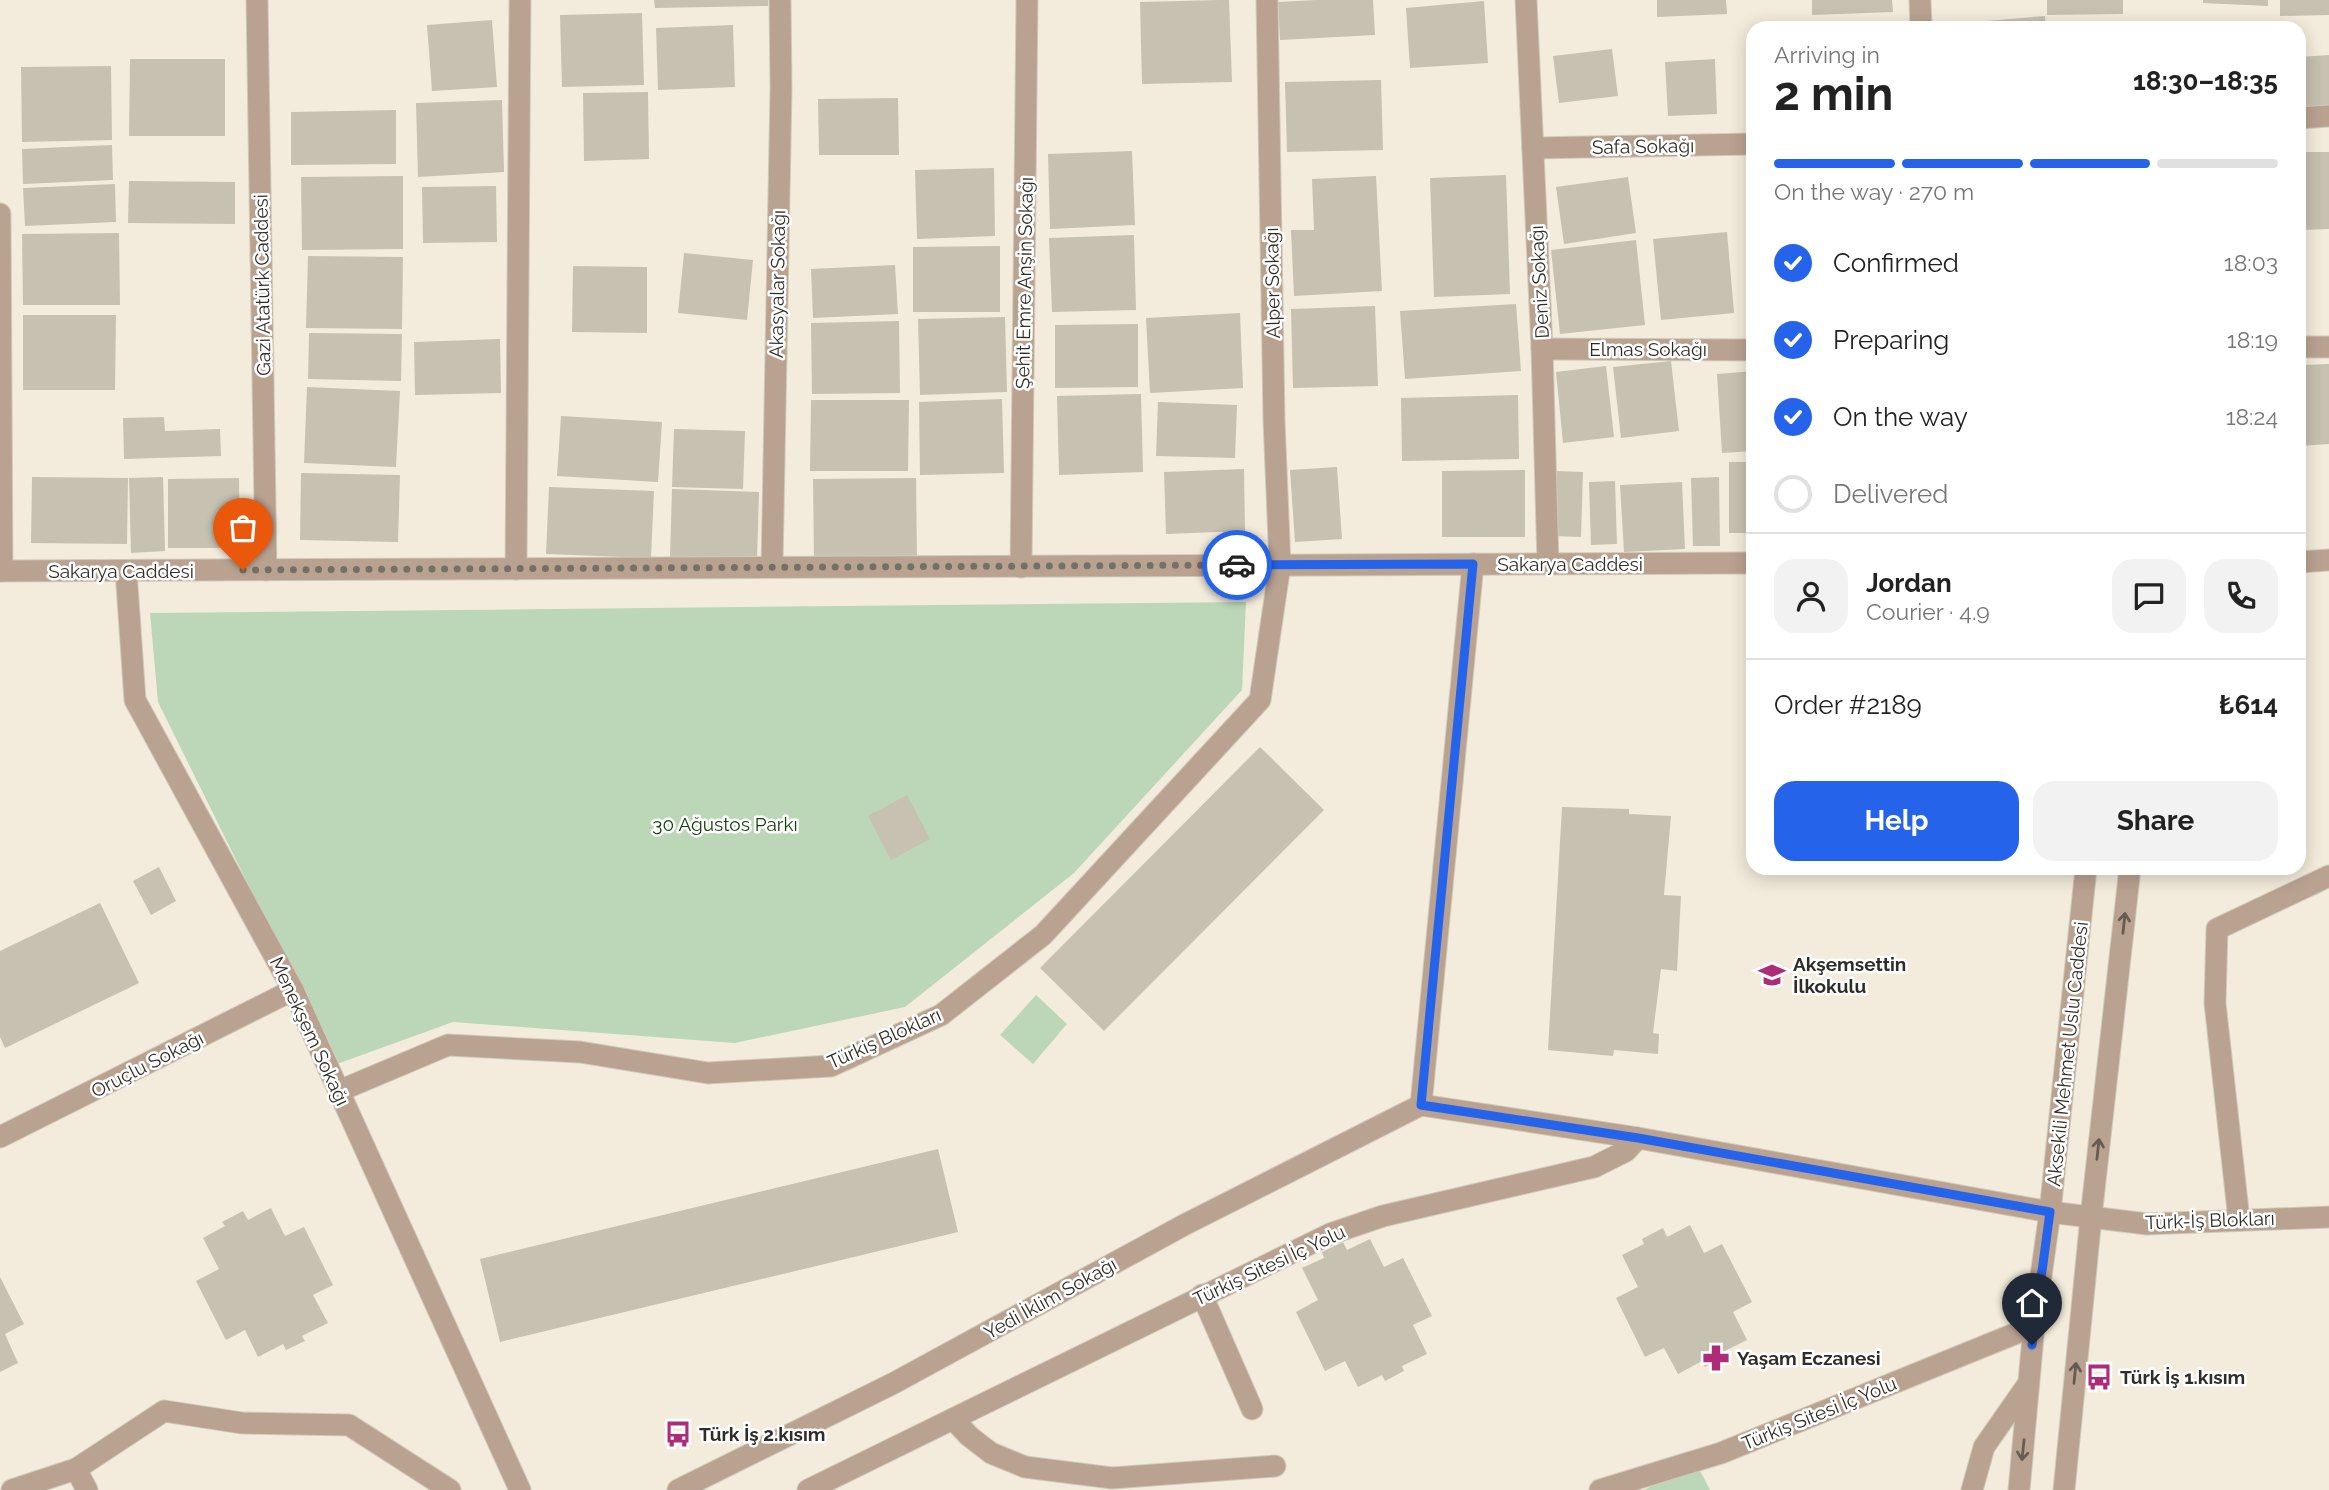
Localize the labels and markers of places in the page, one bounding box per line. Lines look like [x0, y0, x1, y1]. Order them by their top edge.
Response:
pin [213, 498, 273, 570]
place label: Akşemsettin İlkokulu [1793, 953, 1906, 997]
school or university icon: Akşemsettin İlkokulu [1757, 960, 1787, 990]
pin [2002, 1273, 2062, 1345]
pharmacy icon: Yaşam Eczanesi [1701, 1343, 1731, 1373]
place label: Yaşam Eczanesi [1737, 1347, 1881, 1369]
bus stop icon: Türk İş 1.kısım [2084, 1362, 2114, 1392]
place label: Türk İş 1.kısım [2120, 1366, 2245, 1388]
bus stop icon: Türk İş 2.kısım [663, 1419, 693, 1449]
place label: Türk İş 2.kısım [699, 1423, 826, 1445]

